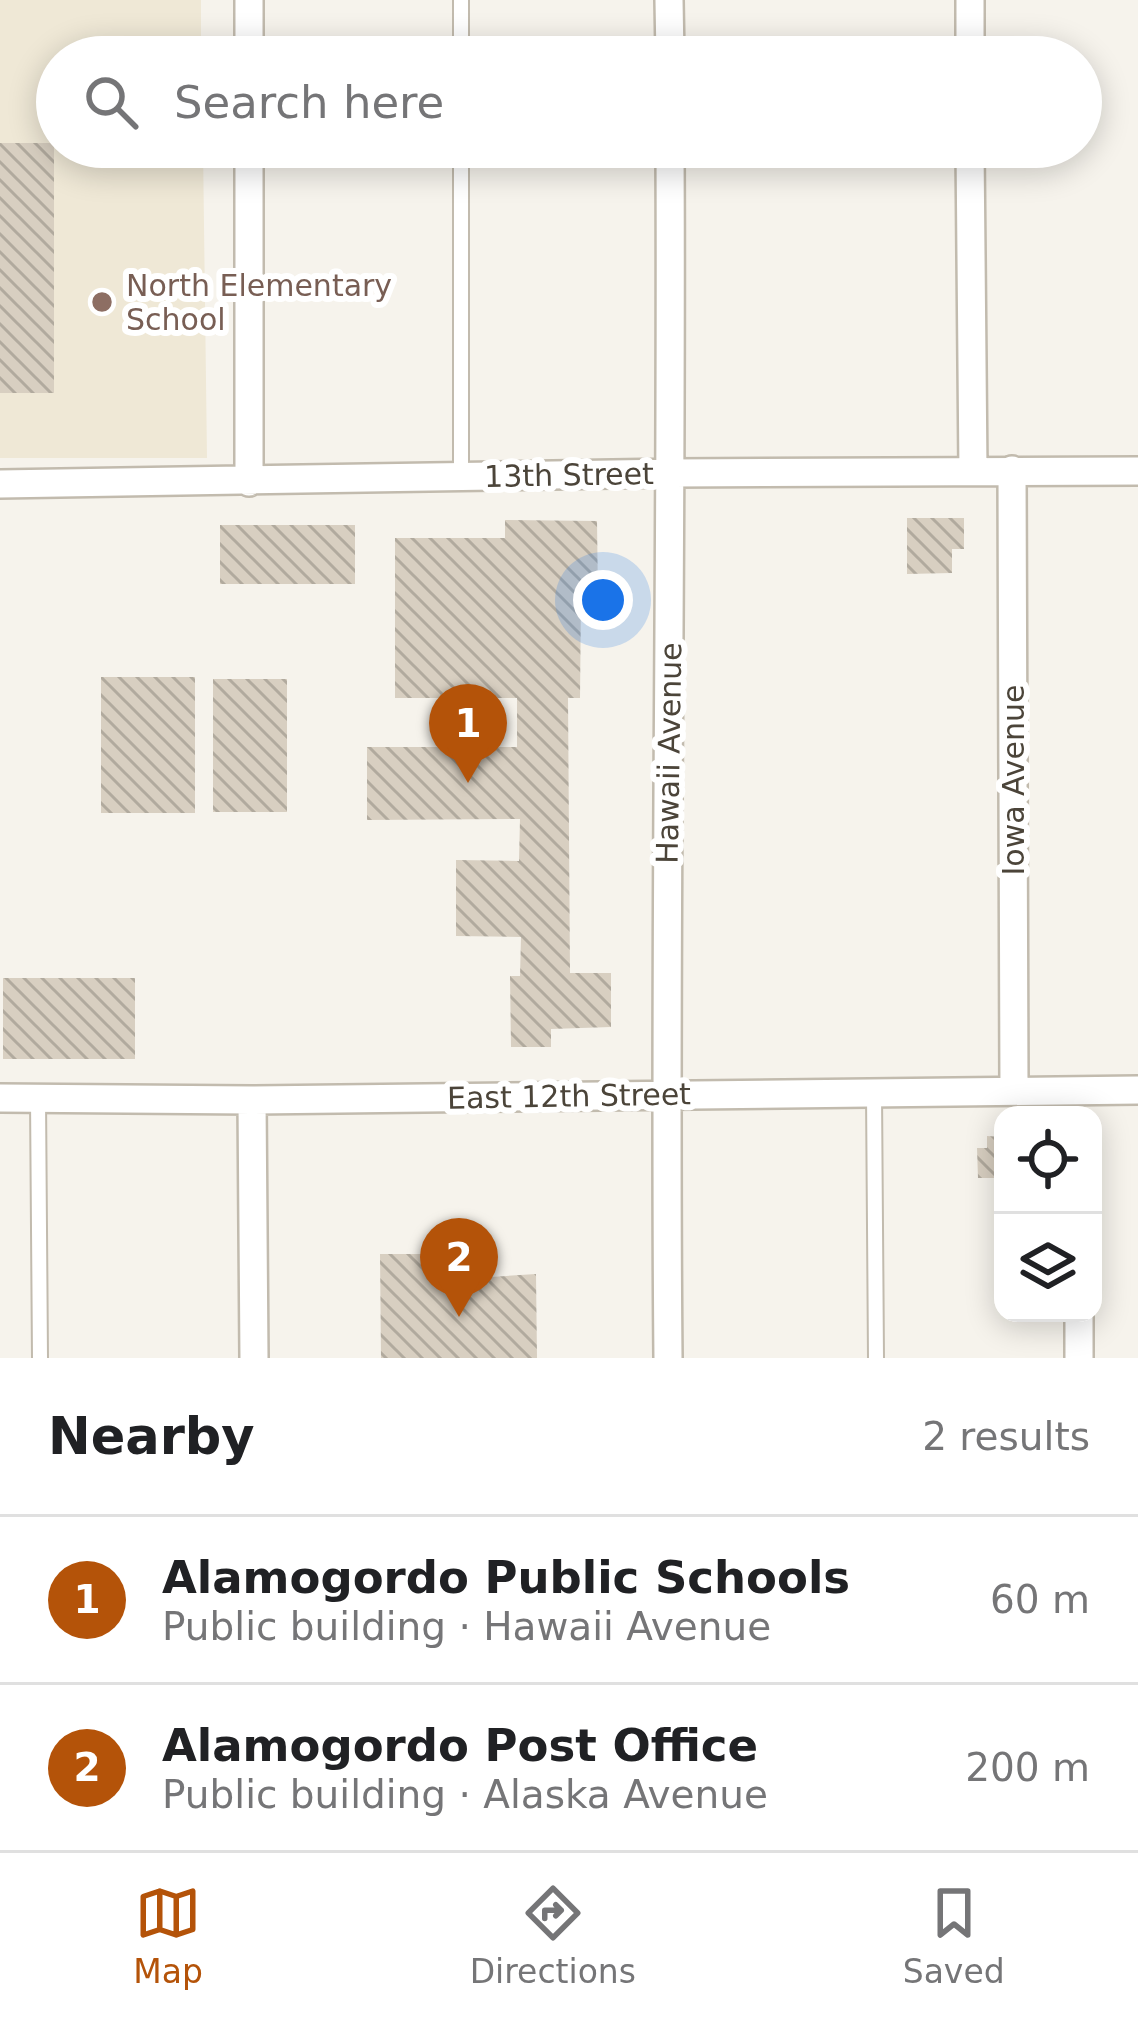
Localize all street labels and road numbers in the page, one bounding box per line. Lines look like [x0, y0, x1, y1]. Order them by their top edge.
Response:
street label: 13th Street [484, 456, 654, 494]
street label: Hawaii Avenue [650, 642, 688, 864]
street label: Iowa Avenue [996, 684, 1031, 876]
street label: East 12th Street [447, 1076, 691, 1116]

